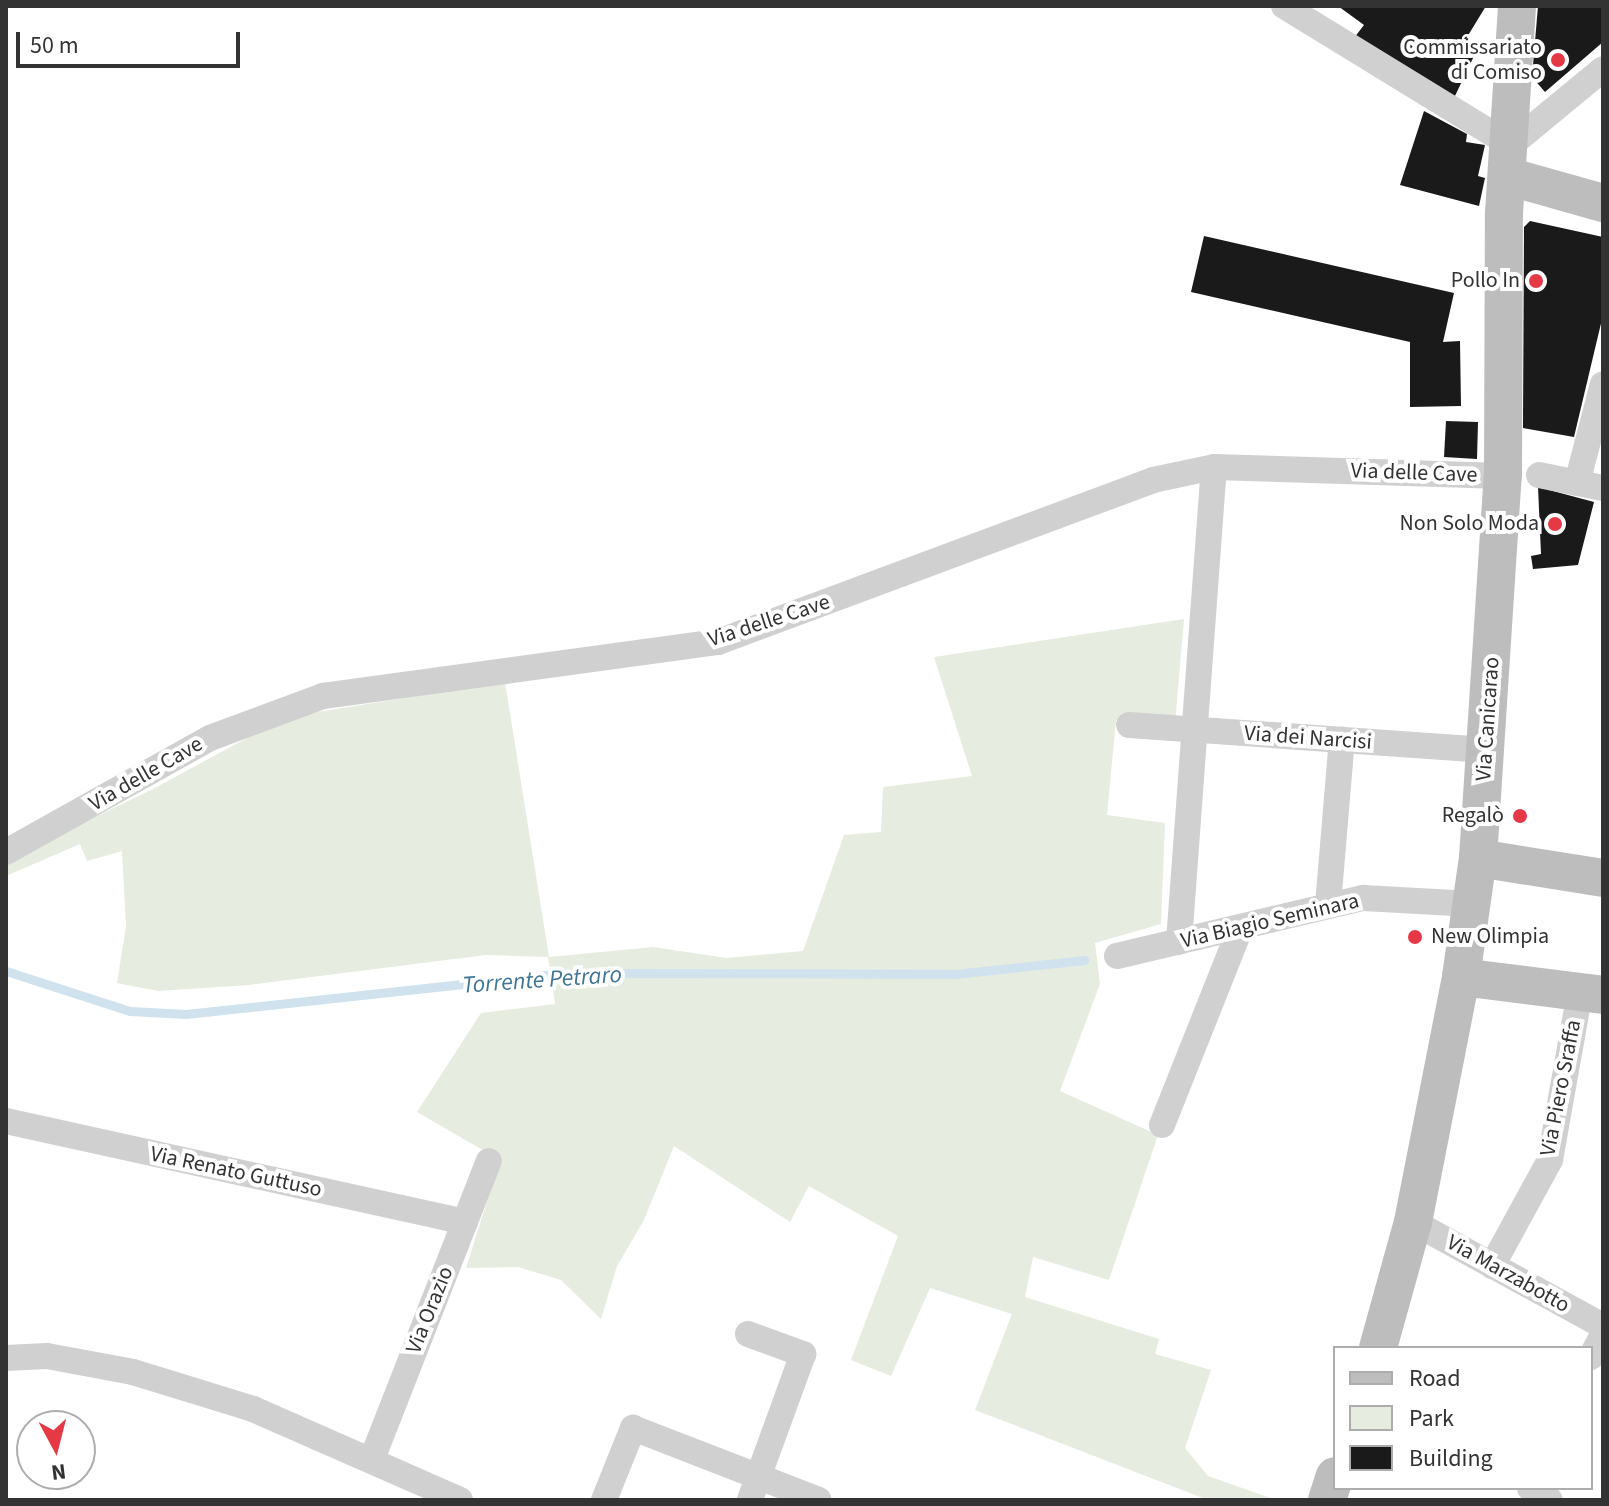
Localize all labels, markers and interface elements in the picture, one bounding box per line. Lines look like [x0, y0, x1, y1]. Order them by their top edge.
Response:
scale bar [20, 16, 244, 66]
text: 50 m [30, 28, 79, 63]
place label: Commissariato di Comiso [1403, 34, 1542, 86]
marker: Commissariato di Comiso [1549, 51, 1567, 69]
place label: Pollo In [1451, 268, 1520, 294]
marker: Pollo In [1527, 272, 1545, 290]
street label: Via delle Cave [1350, 458, 1478, 488]
place label: Non Solo Moda [1400, 511, 1539, 537]
marker: Non Solo Moda [1546, 515, 1564, 533]
street label: Via delle Cave [705, 589, 833, 653]
street label: Via Canicarao [1470, 656, 1506, 782]
street label: Via dei Narcisi [1243, 720, 1373, 756]
street label: Via delle Cave [85, 731, 207, 817]
place label: Regalò [1442, 803, 1504, 829]
marker: Regalò [1511, 807, 1529, 825]
street label: Via Biagio Seminara [1178, 888, 1362, 954]
place label: New Olimpia [1431, 924, 1549, 950]
marker: New Olimpia [1406, 928, 1424, 946]
water label: Torrente Petraro [461, 960, 623, 1000]
street label: Via Piero Sraffa [1535, 1018, 1587, 1158]
street label: Via Renato Guttuso [148, 1141, 324, 1203]
street label: Via Marzabotto [1442, 1229, 1574, 1319]
street label: Via Orazio [401, 1263, 459, 1357]
legend [1333, 1346, 1593, 1490]
text: Road [1409, 1361, 1461, 1396]
text: Park [1409, 1401, 1454, 1436]
north arrow [16, 1410, 96, 1490]
text: Building [1409, 1441, 1493, 1476]
text: N [49, 1455, 68, 1489]

